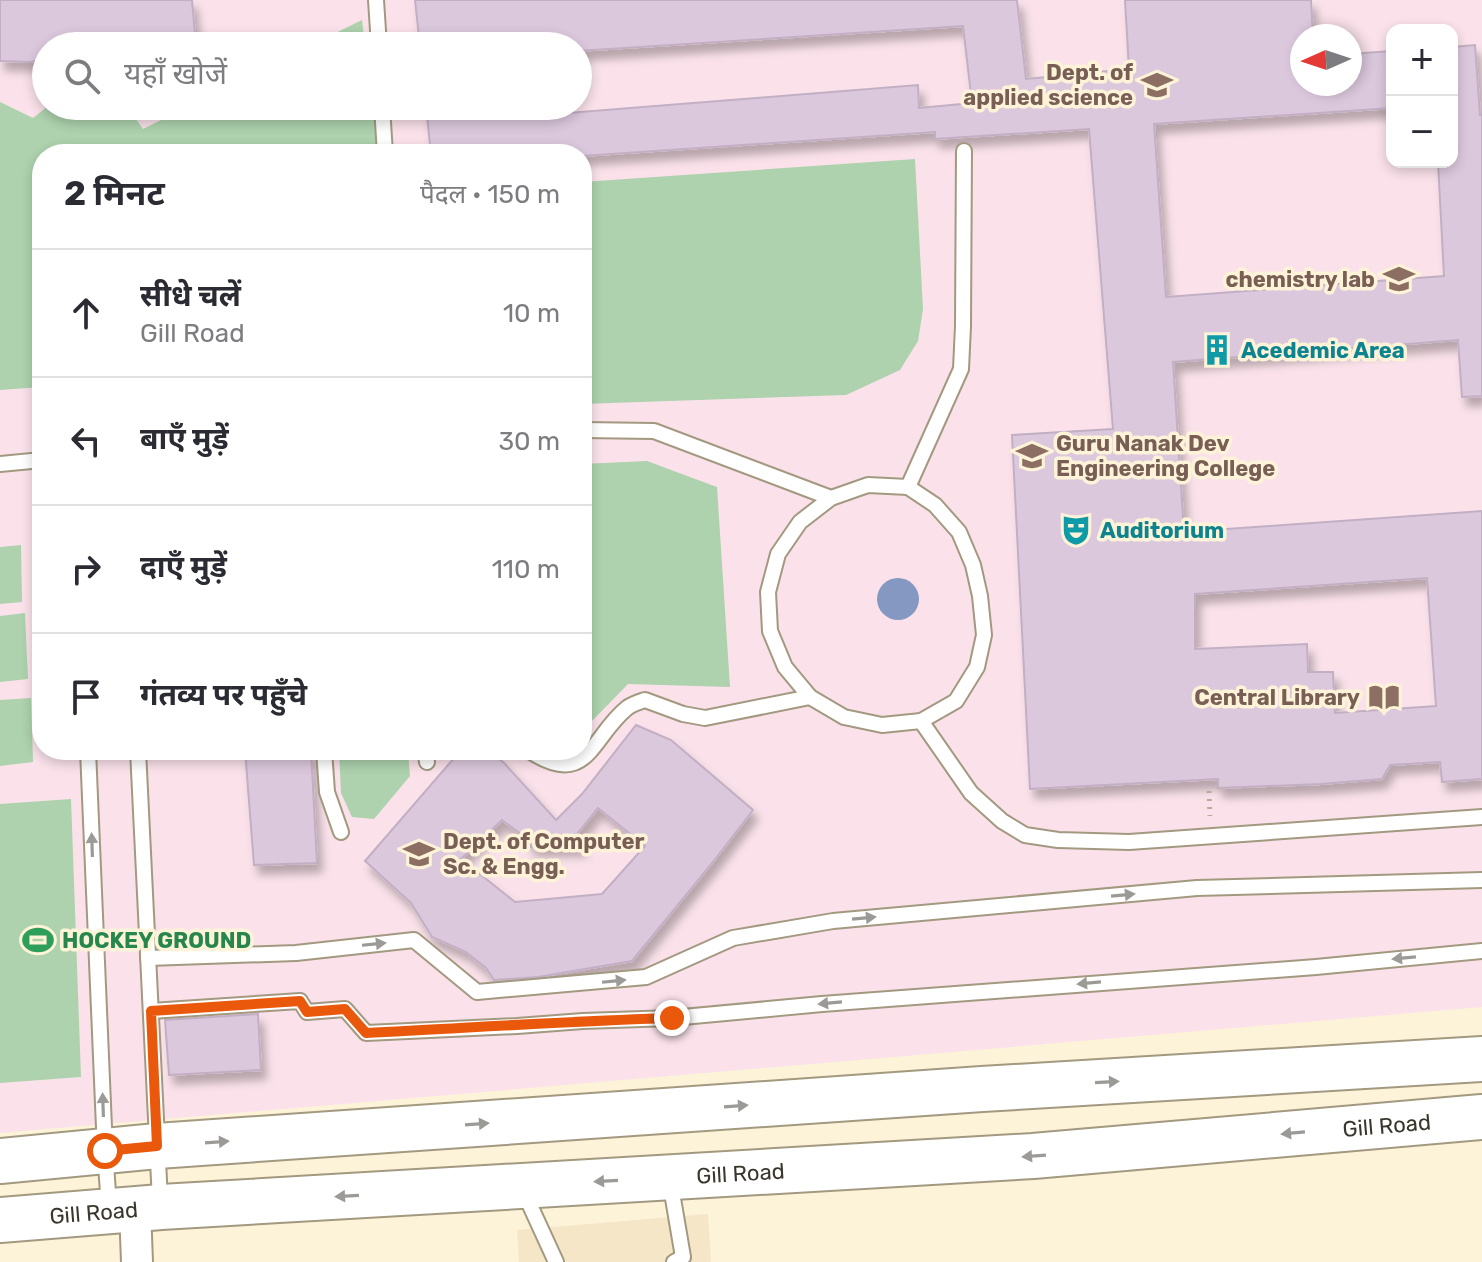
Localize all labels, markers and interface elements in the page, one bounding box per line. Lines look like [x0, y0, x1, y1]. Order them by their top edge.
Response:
north arrow [1290, 24, 1362, 96]
map controls [1386, 24, 1458, 168]
button: + [1386, 24, 1458, 96]
search box [32, 32, 592, 120]
icon: search [60, 54, 104, 98]
text: यहाँ खोजें [124, 56, 227, 92]
place label: Dept. of applied science [963, 59, 1133, 111]
school or university icon: Dept. of applied science [1140, 68, 1174, 102]
button: − [1386, 96, 1458, 168]
text: 2 मिनट [64, 173, 165, 214]
text: पैदल · 150 m [420, 179, 560, 210]
school or university icon: chemistry lab [1382, 262, 1416, 296]
place label: chemistry lab [1225, 266, 1375, 293]
text: सीधे चलें [140, 278, 241, 314]
icon: ahead [64, 291, 108, 335]
text: 10 m [503, 298, 560, 329]
text: Gill Road [140, 318, 245, 349]
building icon: Acedemic Area [1200, 333, 1234, 367]
place label: Acedemic Area [1241, 337, 1405, 364]
icon: left [64, 419, 108, 463]
text: बाएँ मुड़ें [140, 421, 229, 457]
text: 30 m [498, 426, 560, 457]
place label: Guru Nanak Dev Engineering College [1056, 430, 1275, 482]
school or university icon: Guru Nanak Dev Engineering College [1015, 439, 1049, 473]
theatre icon: Auditorium [1059, 513, 1093, 547]
place label: Auditorium [1100, 517, 1224, 544]
icon: right [64, 547, 108, 591]
text: दाएँ मुड़ें [140, 549, 227, 585]
text: 110 m [492, 554, 560, 585]
icon: arrive [64, 675, 108, 719]
text: गंतव्य पर पहुँचे [140, 677, 307, 713]
library icon: Central Library [1367, 680, 1401, 714]
place label: Central Library [1194, 684, 1360, 711]
place label: Dept. of Computer Sc. & Engg. [443, 828, 645, 880]
one-way arrow [85, 832, 98, 857]
school or university icon: Dept. of Computer Sc. & Engg. [402, 837, 436, 871]
one-way arrow [1111, 888, 1136, 901]
one-way arrow [852, 911, 877, 924]
sports icon: HOCKEY GROUND [21, 923, 55, 957]
place label: HOCKEY GROUND [62, 927, 251, 954]
one-way arrow [362, 938, 387, 951]
one-way arrow [1391, 952, 1416, 965]
one-way arrow [602, 974, 627, 987]
one-way arrow [1076, 977, 1101, 990]
one-way arrow [817, 997, 842, 1010]
route end [654, 1000, 690, 1036]
one-way arrow [1095, 1075, 1120, 1088]
one-way arrow [96, 1092, 109, 1117]
one-way arrow [724, 1099, 749, 1112]
street label: Gill Road [1341, 1108, 1432, 1143]
one-way arrow [464, 1117, 489, 1130]
one-way arrow [1280, 1127, 1305, 1140]
route start [87, 1133, 123, 1169]
one-way arrow [205, 1135, 230, 1148]
one-way arrow [1021, 1149, 1046, 1162]
street label: Gill Road [695, 1157, 785, 1189]
one-way arrow [593, 1175, 618, 1188]
one-way arrow [334, 1190, 359, 1203]
street label: Gill Road [48, 1195, 139, 1229]

